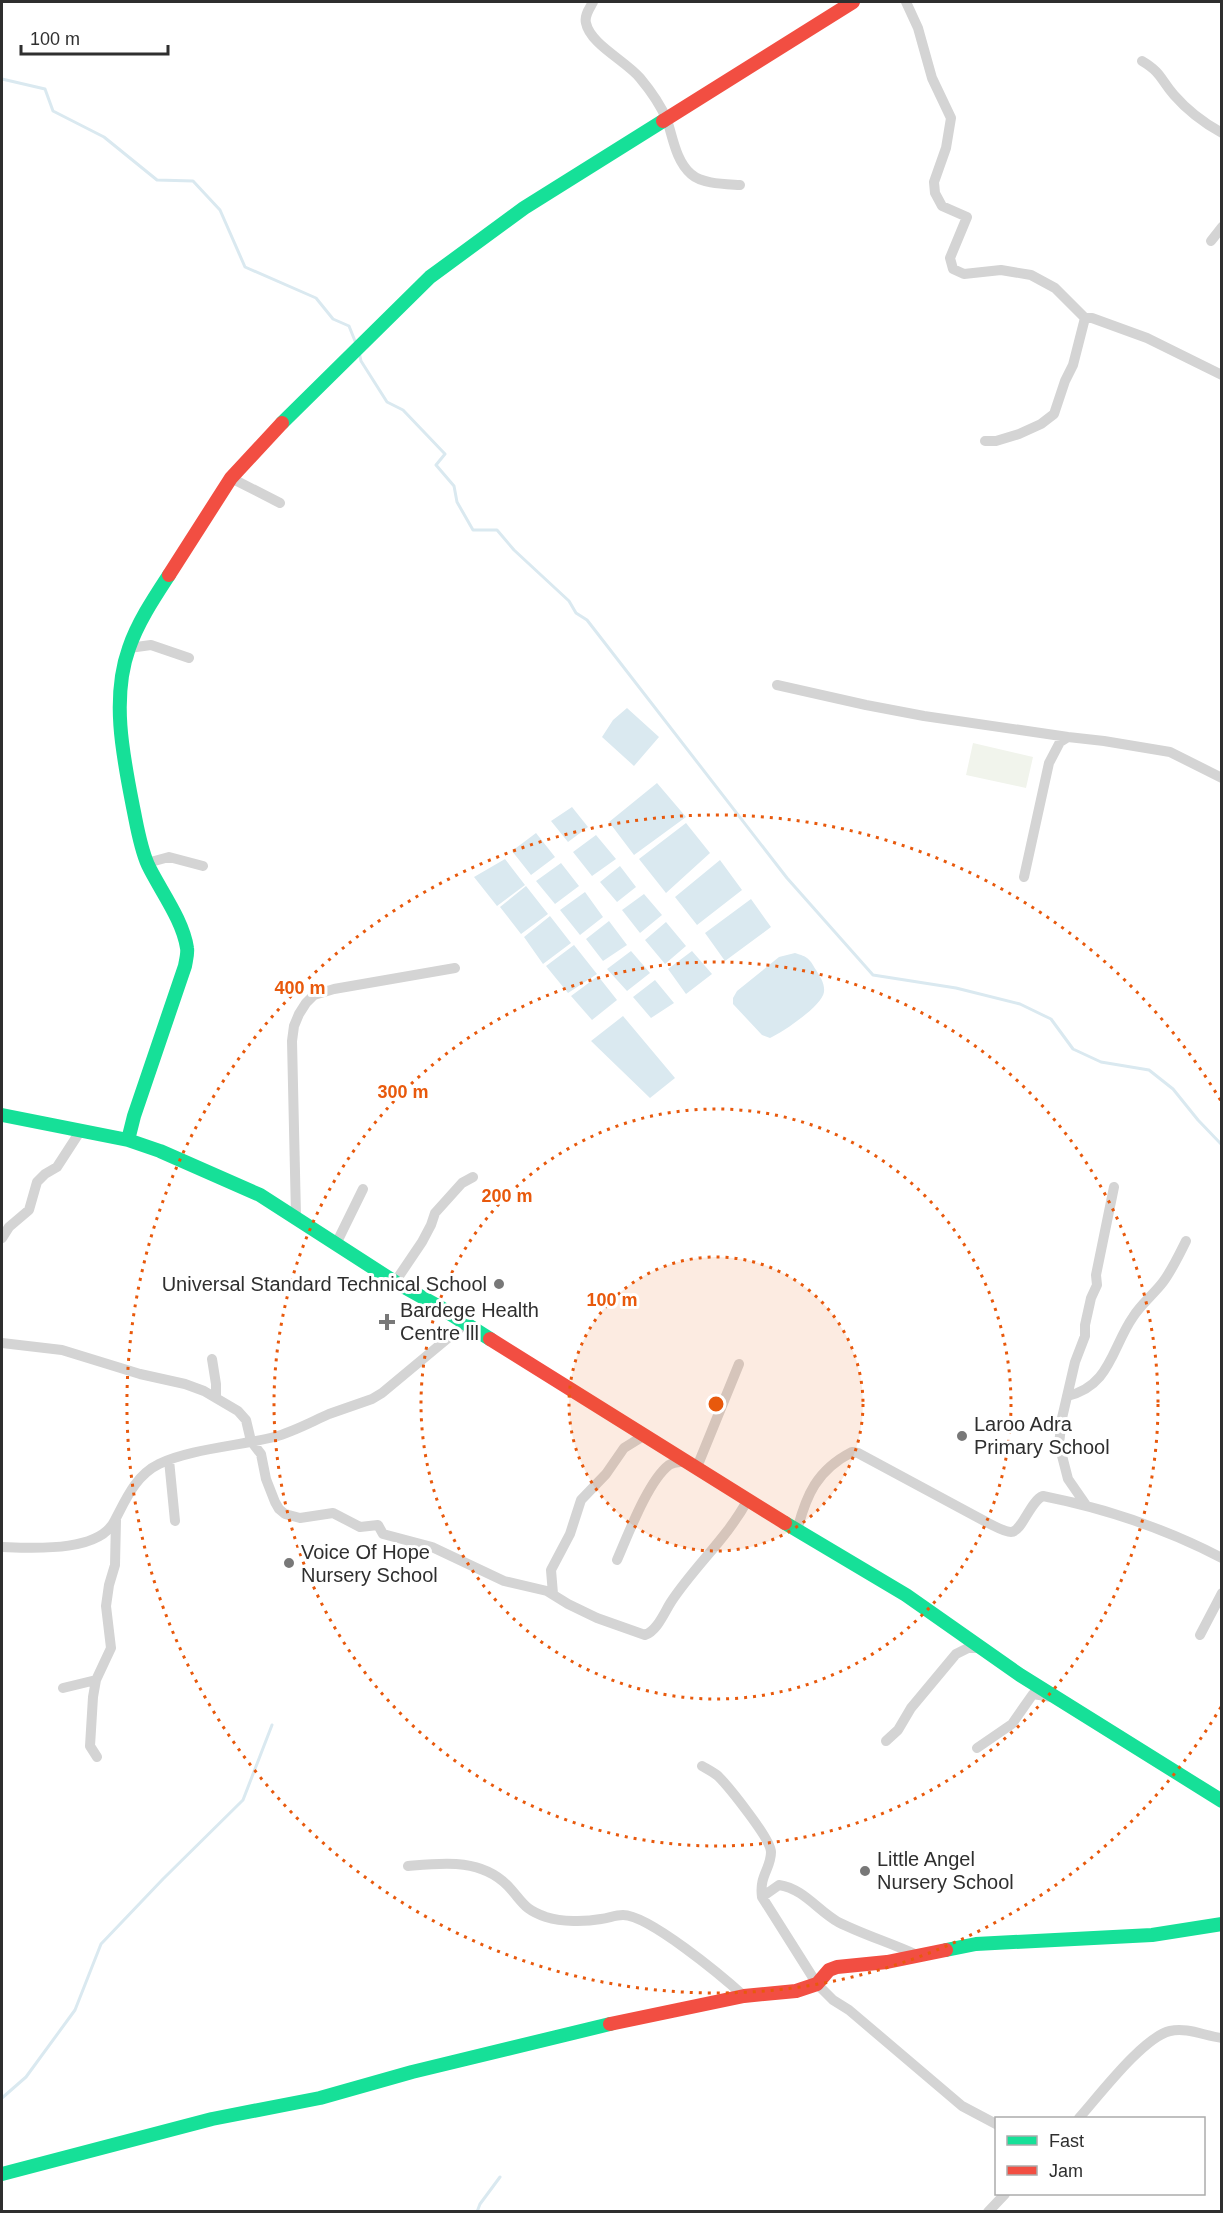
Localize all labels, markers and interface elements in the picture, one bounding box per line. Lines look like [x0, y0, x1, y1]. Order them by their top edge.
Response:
scale bar [21, 18, 168, 56]
text: 100 m [30, 29, 80, 49]
text: 400 m [274, 978, 326, 998]
text: 300 m [377, 1082, 429, 1102]
text: 200 m [481, 1186, 533, 1206]
place label: Universal Standard Technical School [162, 1273, 487, 1295]
marker: Universal Standard Technical School [492, 1277, 506, 1291]
text: 100 m [586, 1290, 638, 1310]
place label: Bardege Health Centre lll [400, 1299, 539, 1344]
marker: Bardege Health Centre lll [378, 1313, 396, 1331]
centre of rings [706, 1394, 726, 1414]
place label: Laroo Adra Primary School [974, 1413, 1110, 1458]
marker: Laroo Adra Primary School [955, 1429, 969, 1443]
place label: Voice Of Hope Nursery School [301, 1541, 438, 1586]
marker: Voice Of Hope Nursery School [282, 1556, 296, 1570]
place label: Little Angel Nursery School [877, 1848, 1014, 1893]
marker: Little Angel Nursery School [858, 1864, 872, 1878]
legend [995, 2117, 1205, 2195]
text: Fast [1049, 2131, 1084, 2151]
text: Jam [1049, 2161, 1083, 2181]

